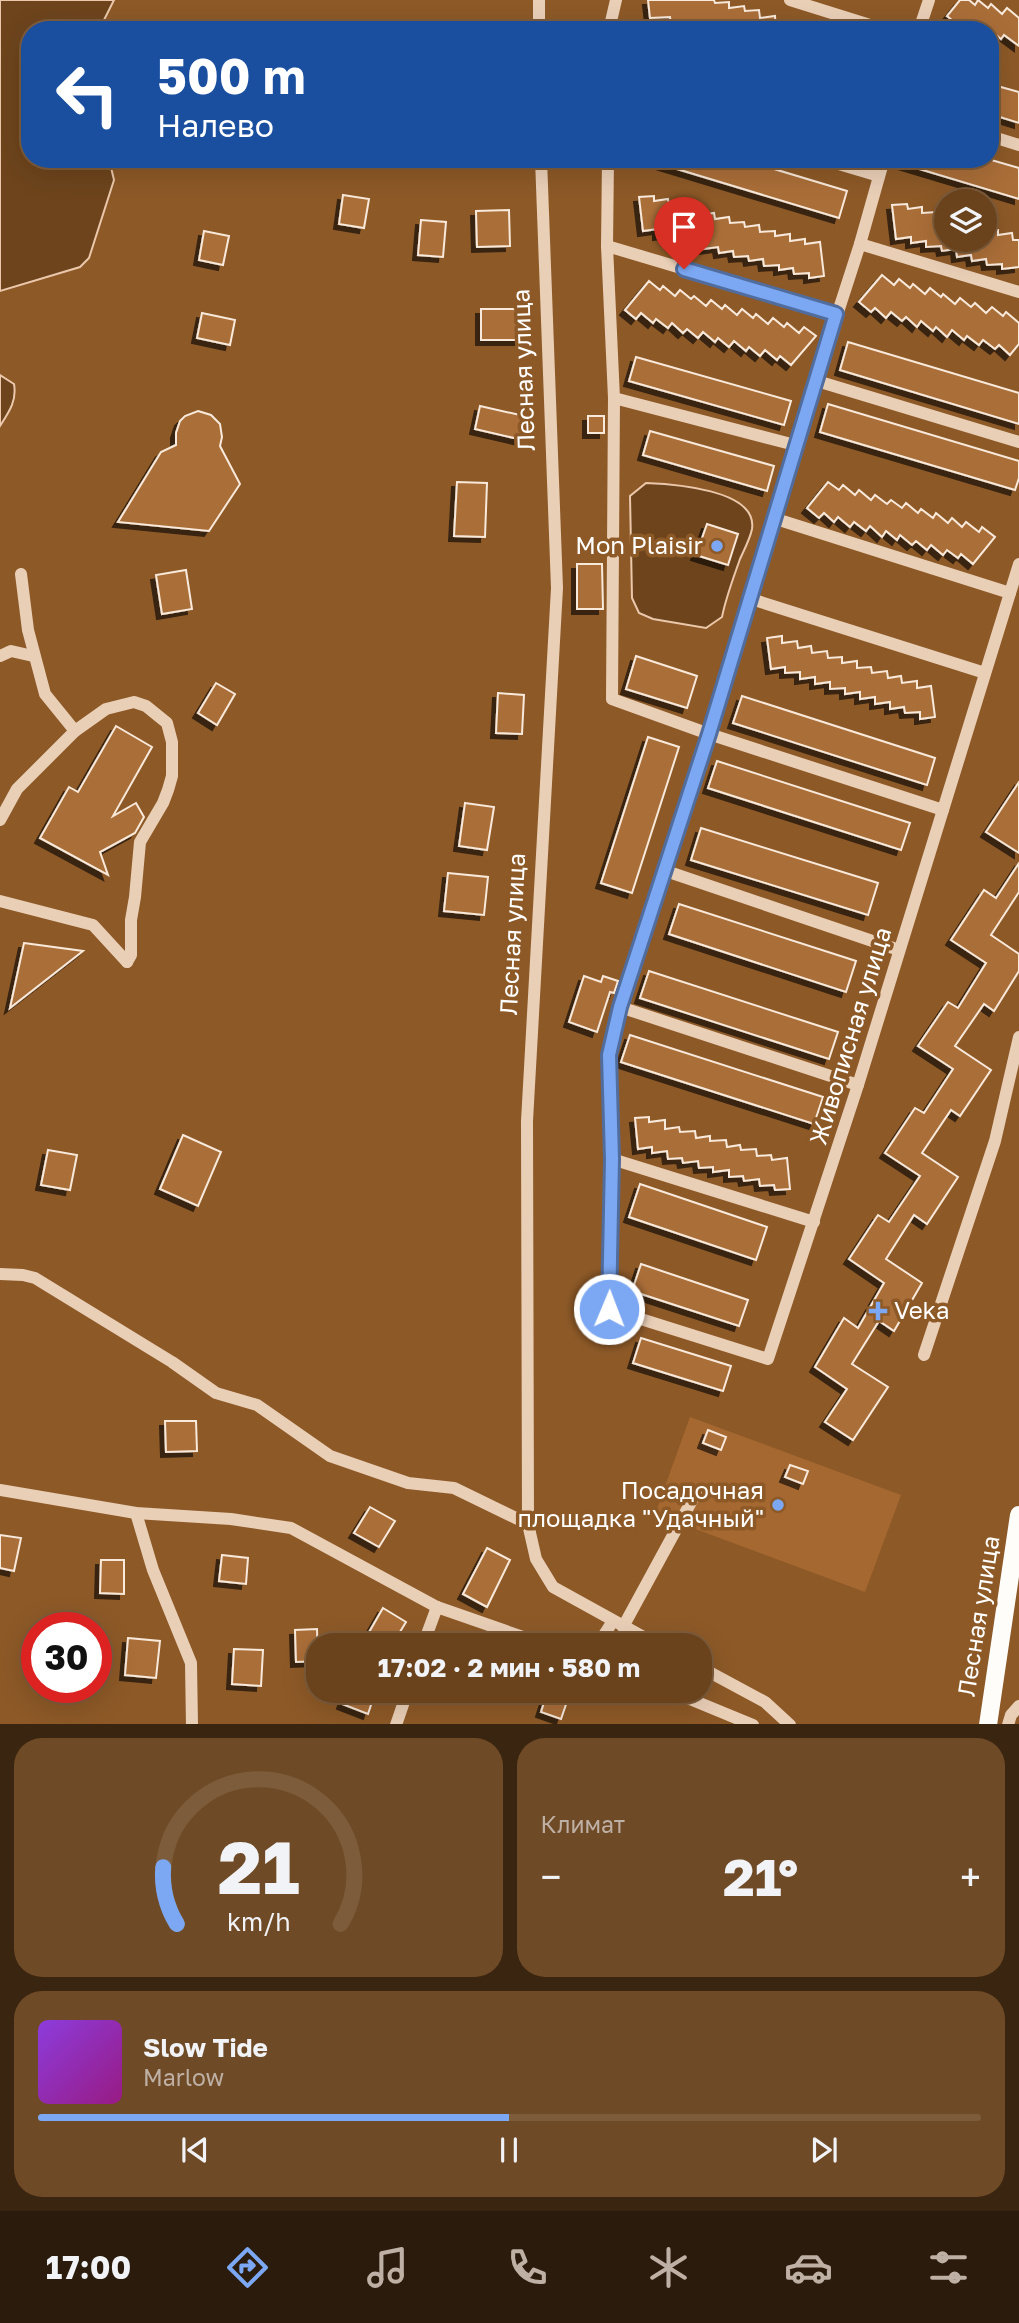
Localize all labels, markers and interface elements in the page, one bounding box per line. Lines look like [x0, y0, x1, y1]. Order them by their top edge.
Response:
text: 500 m [157, 46, 306, 105]
icon: left [42, 49, 133, 140]
text: Налево [157, 106, 274, 144]
map controls [934, 189, 997, 252]
button: layers [934, 189, 997, 252]
pin [654, 197, 714, 269]
icon: arrive [665, 208, 703, 246]
street label: Лесная улица [505, 288, 540, 452]
place label: Mon Plaisir [575, 530, 703, 559]
marker: Mon Plaisir [709, 538, 725, 554]
street label: Лесная улица [493, 852, 530, 1016]
street label: Живописная улица [803, 923, 896, 1148]
position arrow [572, 1272, 646, 1346]
place label: Veka [894, 1295, 949, 1324]
marker: Veka [868, 1301, 888, 1321]
place label: Посадочная площадка "Удачный" [518, 1475, 764, 1532]
marker: Посадочная площадка "Удачный" [770, 1497, 786, 1513]
street label: Лесная улица [950, 1533, 1005, 1698]
speed limit sign: 30 [21, 1612, 112, 1703]
text: 17:02 · 2 мин · 580 m [378, 1652, 640, 1683]
text: Климат [541, 1810, 625, 1838]
text: 21 [217, 1823, 299, 1910]
text: 21° [723, 1845, 798, 1907]
text: − [541, 1854, 561, 1899]
text: + [960, 1854, 981, 1899]
text: km/h [226, 1905, 290, 1936]
text: Slow Tide [143, 2032, 268, 2063]
text: Marlow [143, 2063, 224, 2091]
icon: previous [176, 2131, 214, 2169]
icon: pause [490, 2131, 528, 2169]
icon: next [805, 2131, 843, 2169]
icon: directions [223, 2243, 272, 2292]
icon: music [363, 2243, 412, 2292]
icon: phone [503, 2243, 552, 2292]
icon: climate [644, 2243, 693, 2292]
icon: car [784, 2243, 833, 2292]
icon: filters [924, 2243, 973, 2292]
text: 17:00 [46, 2248, 131, 2286]

